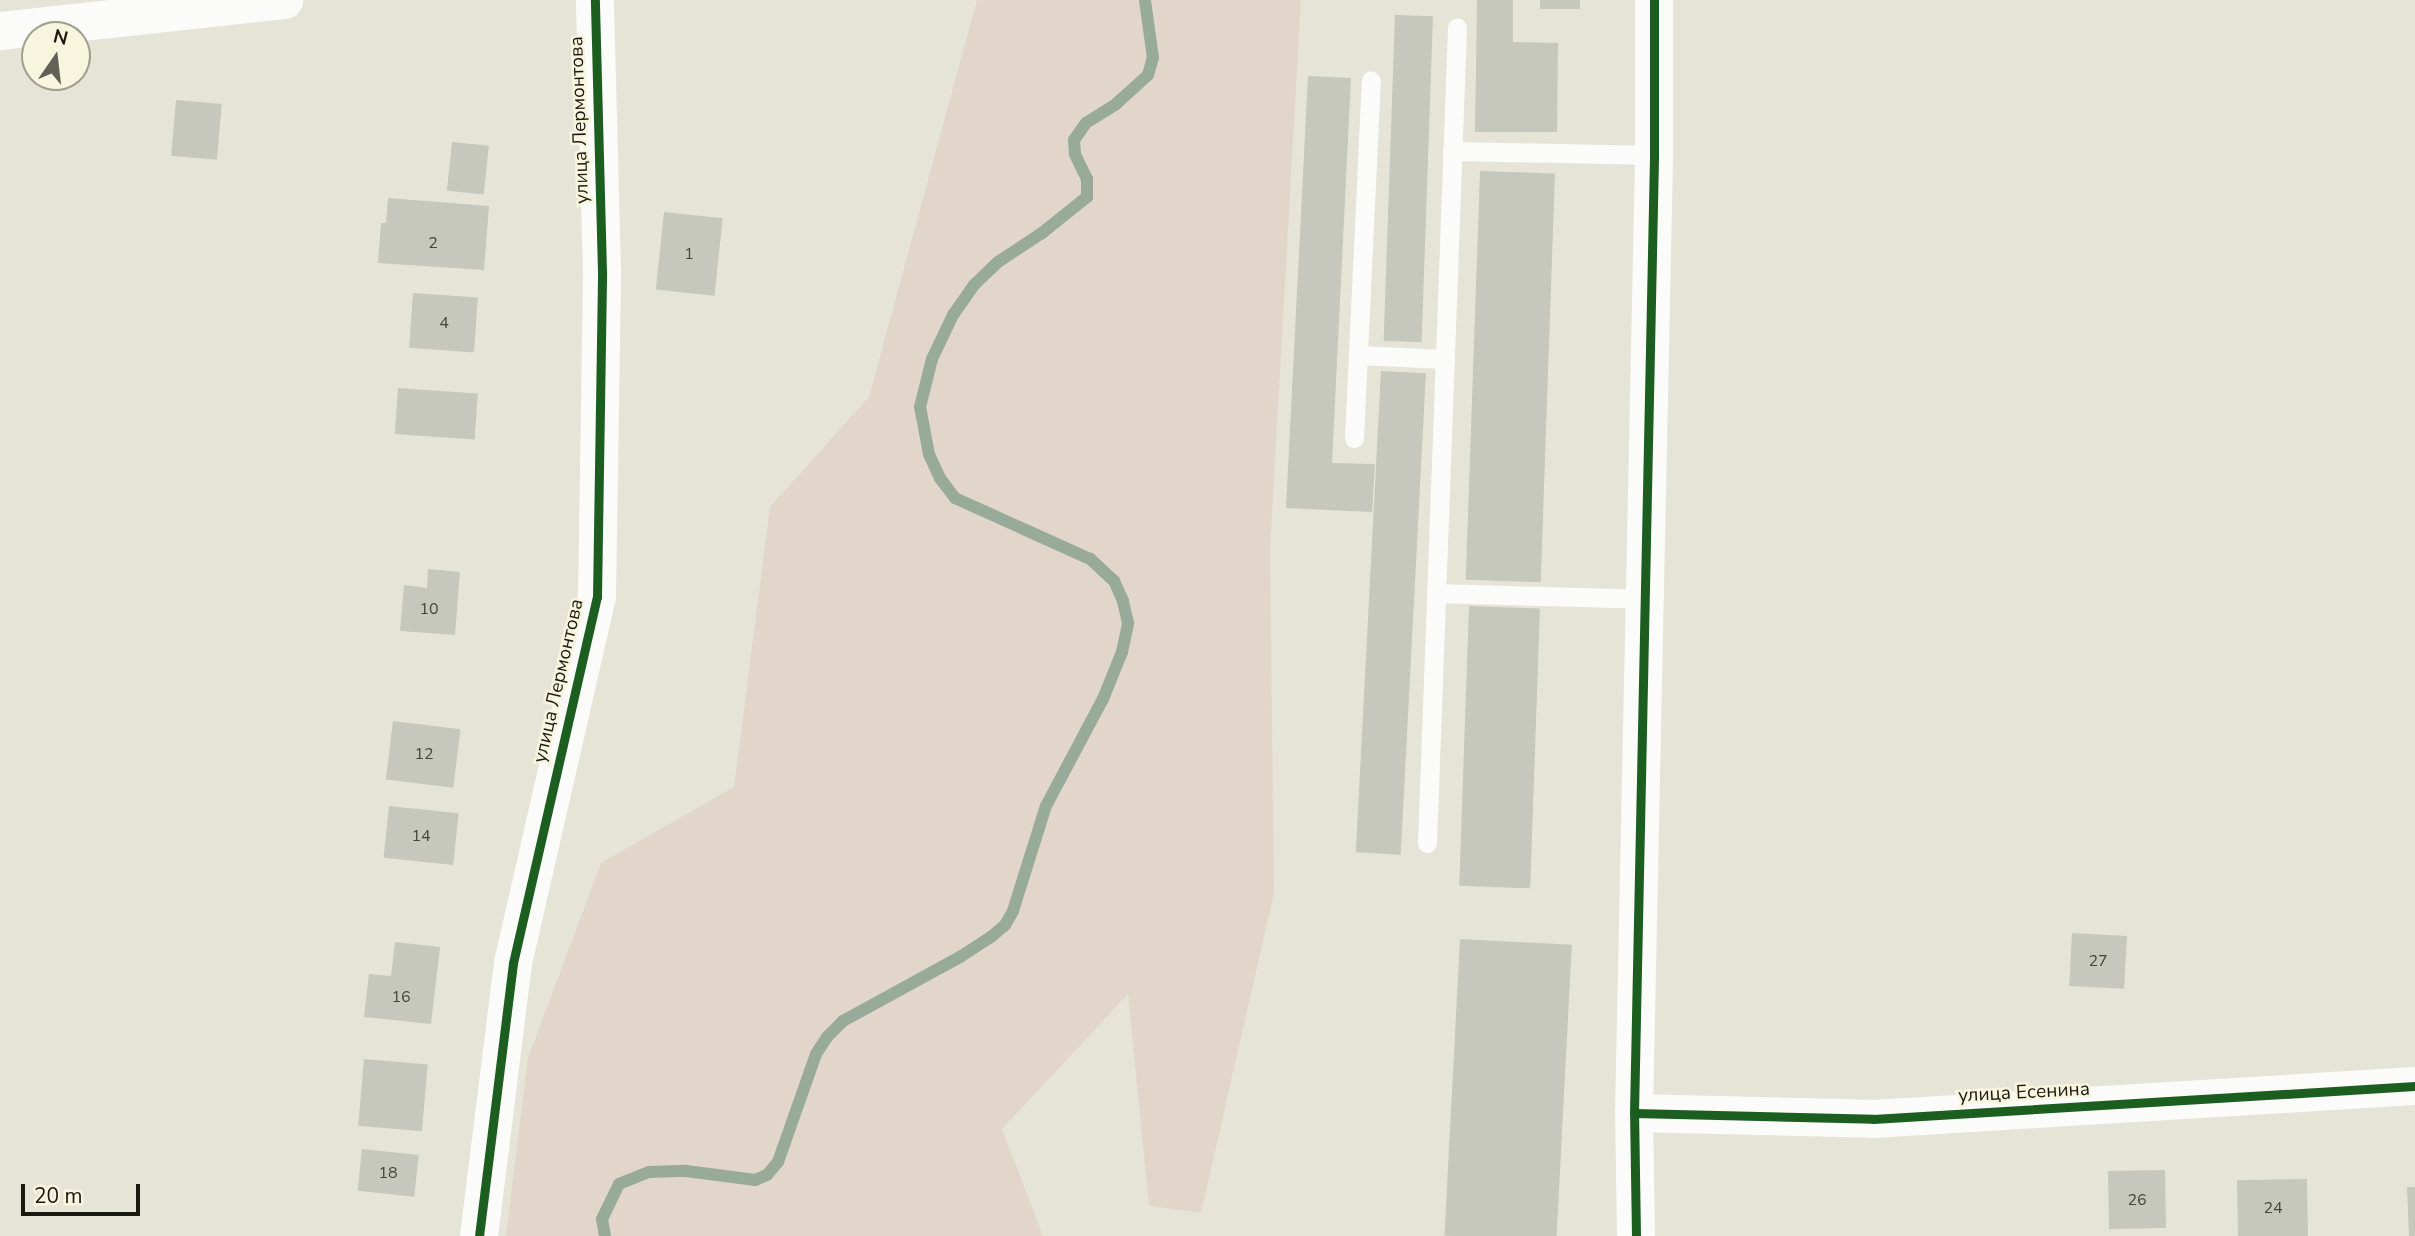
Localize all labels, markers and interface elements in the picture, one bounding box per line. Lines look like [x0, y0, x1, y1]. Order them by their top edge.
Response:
north arrow [21, 21, 91, 91]
text: N [51, 23, 71, 52]
street label: улица Лермонтова [566, 36, 594, 204]
house number: 2 [428, 233, 438, 253]
house number: 1 [684, 244, 694, 264]
house number: 4 [439, 313, 449, 333]
street label: улица Лермонтова [529, 597, 589, 765]
house number: 10 [419, 599, 439, 619]
house number: 12 [414, 744, 434, 764]
house number: 14 [411, 826, 431, 846]
house number: 27 [2088, 951, 2108, 971]
house number: 16 [391, 987, 411, 1007]
street label: улица Есенина [1958, 1078, 2090, 1108]
house number: 18 [378, 1163, 398, 1183]
scale bar [24, 1170, 144, 1214]
text: 20 m [34, 1182, 83, 1210]
house number: 26 [2127, 1190, 2147, 1210]
house number: 24 [2263, 1198, 2283, 1218]

